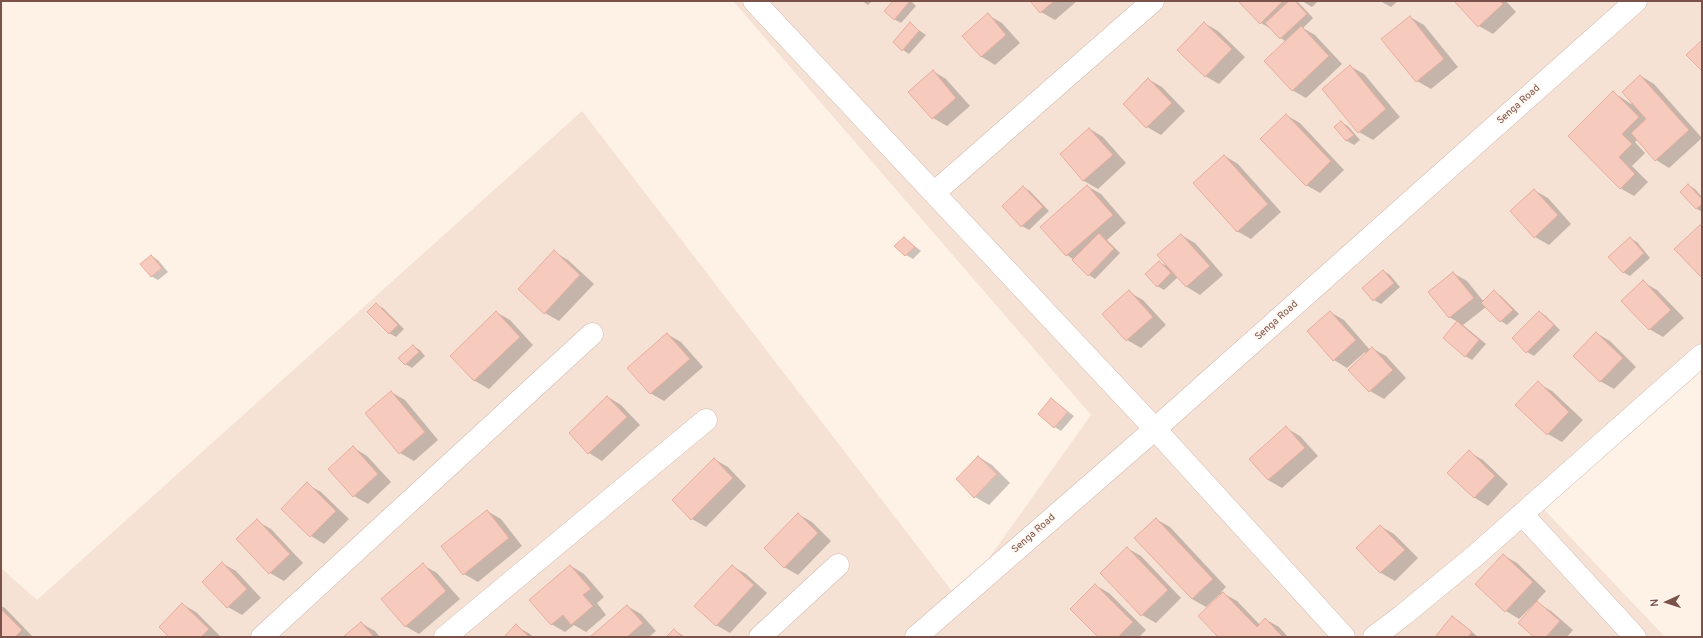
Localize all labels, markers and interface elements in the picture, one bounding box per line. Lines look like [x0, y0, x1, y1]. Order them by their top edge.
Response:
street label: Senga Road [1495, 83, 1543, 127]
street label: Senga Road [1253, 299, 1301, 343]
street label: Senga Road [1010, 512, 1058, 556]
north arrow [1647, 582, 1687, 622]
text: N [1648, 598, 1662, 607]

